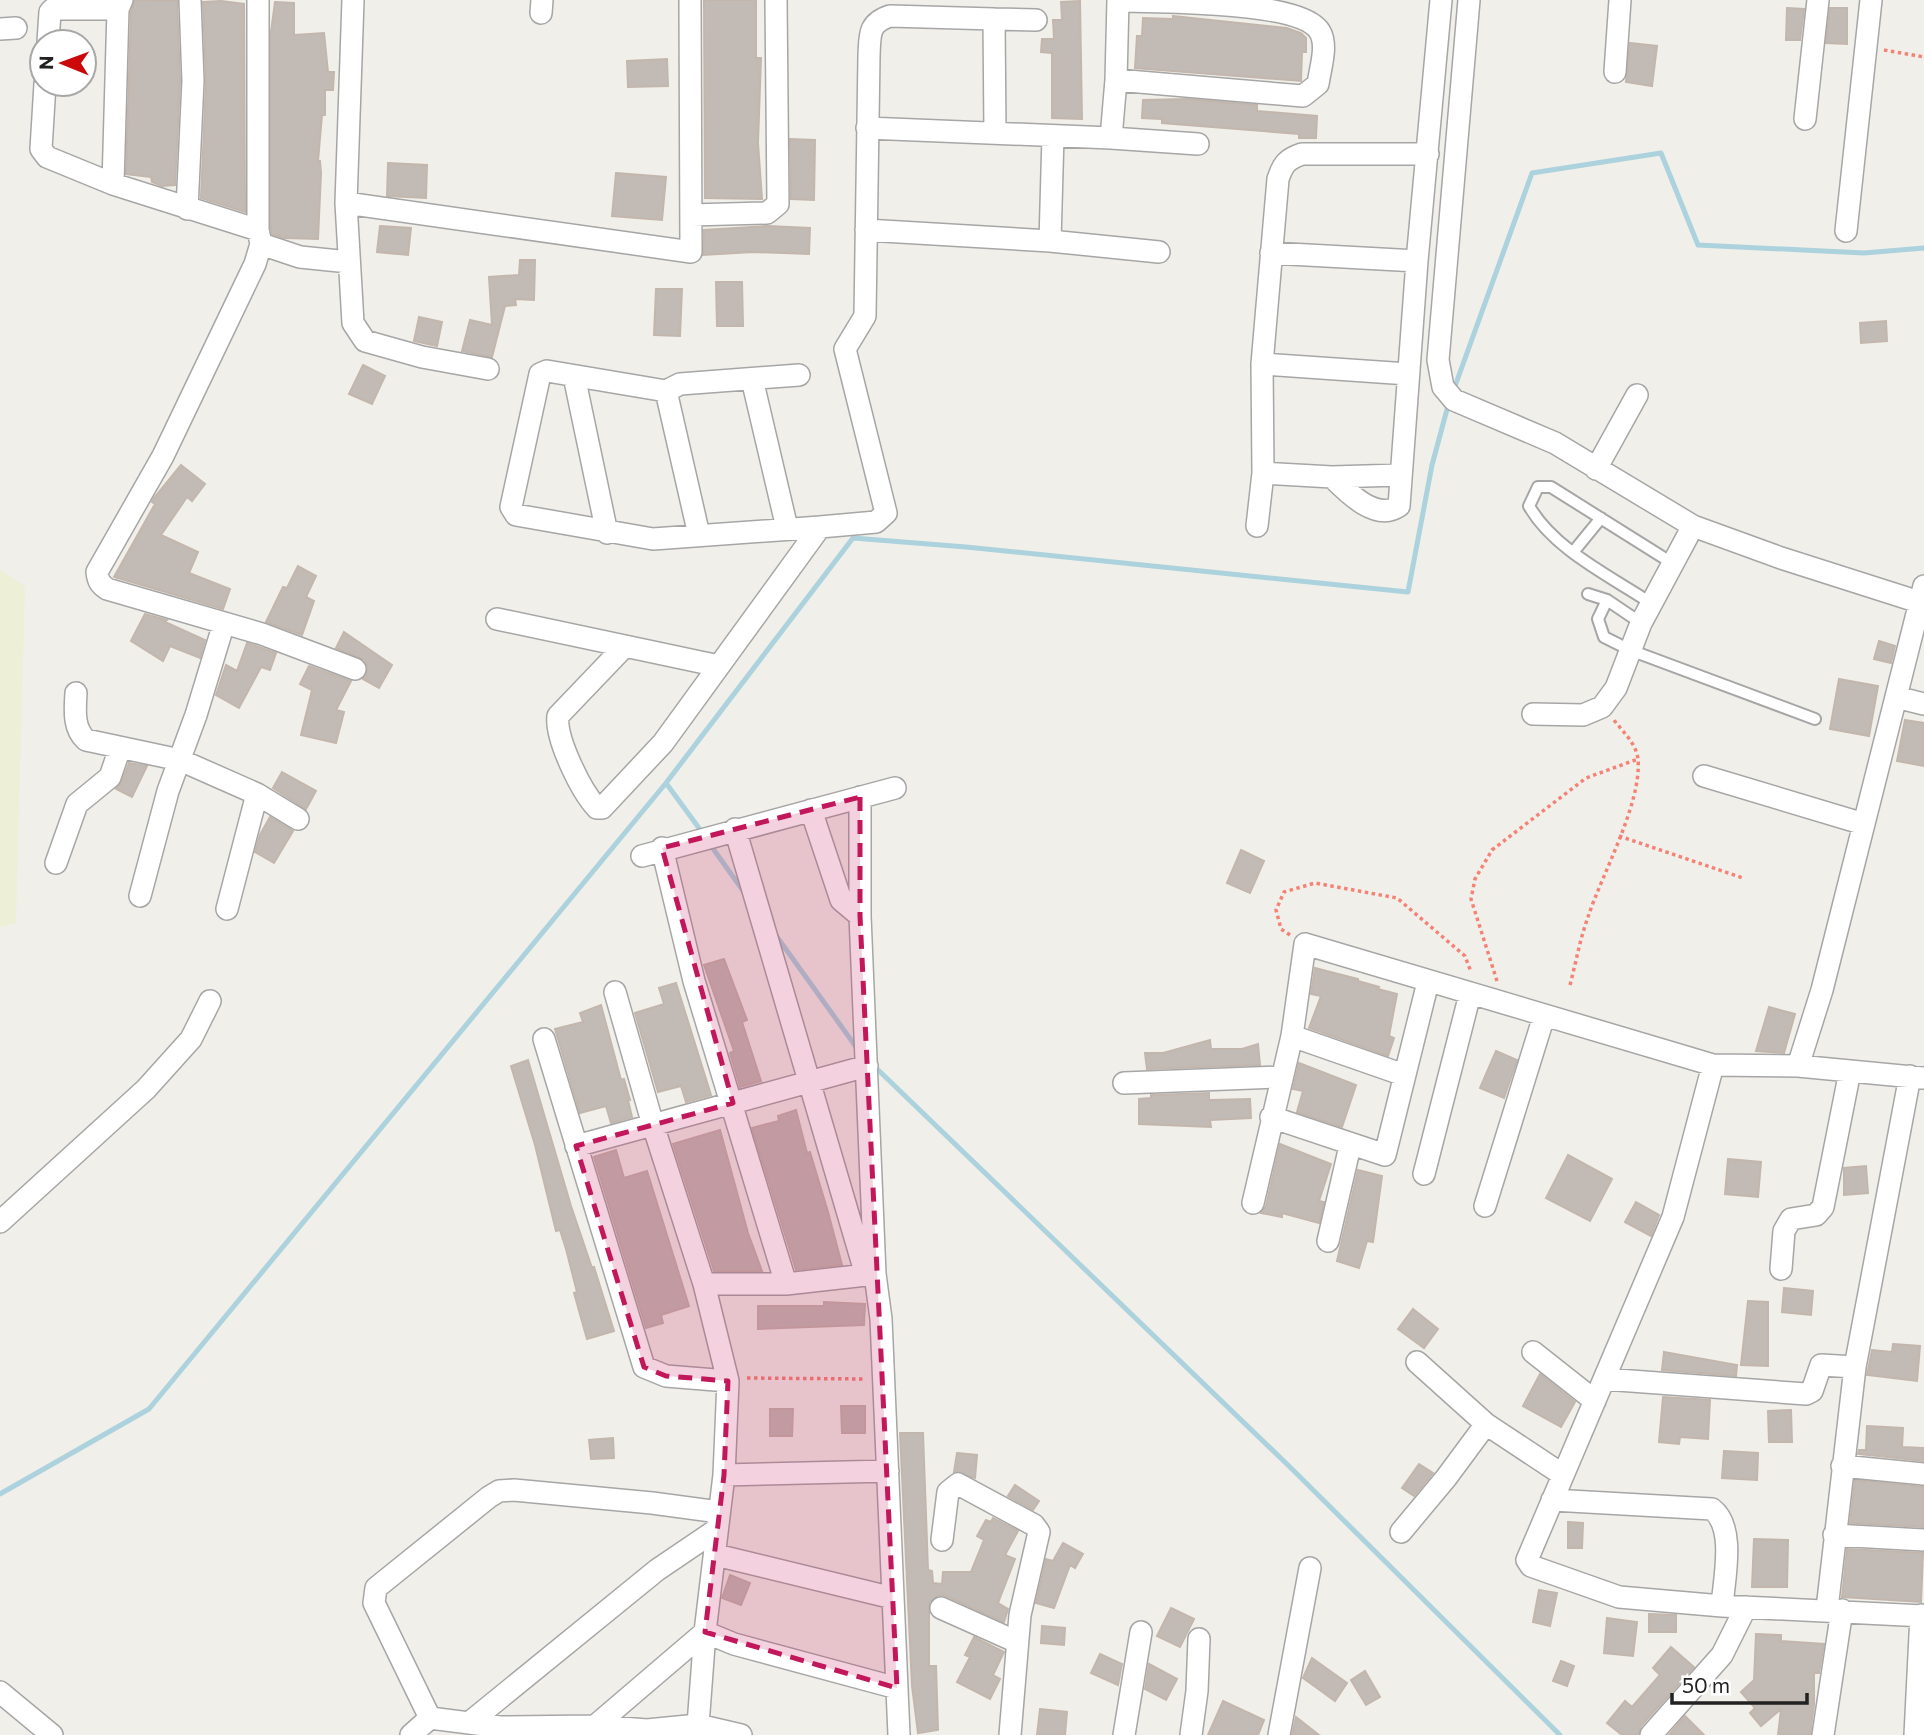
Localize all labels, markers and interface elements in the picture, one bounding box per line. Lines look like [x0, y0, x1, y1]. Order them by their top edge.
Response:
north arrow [28, 28, 98, 98]
text: N [34, 55, 57, 70]
scale bar [1672, 1662, 1807, 1706]
text: 50 m [1682, 1672, 1730, 1697]

